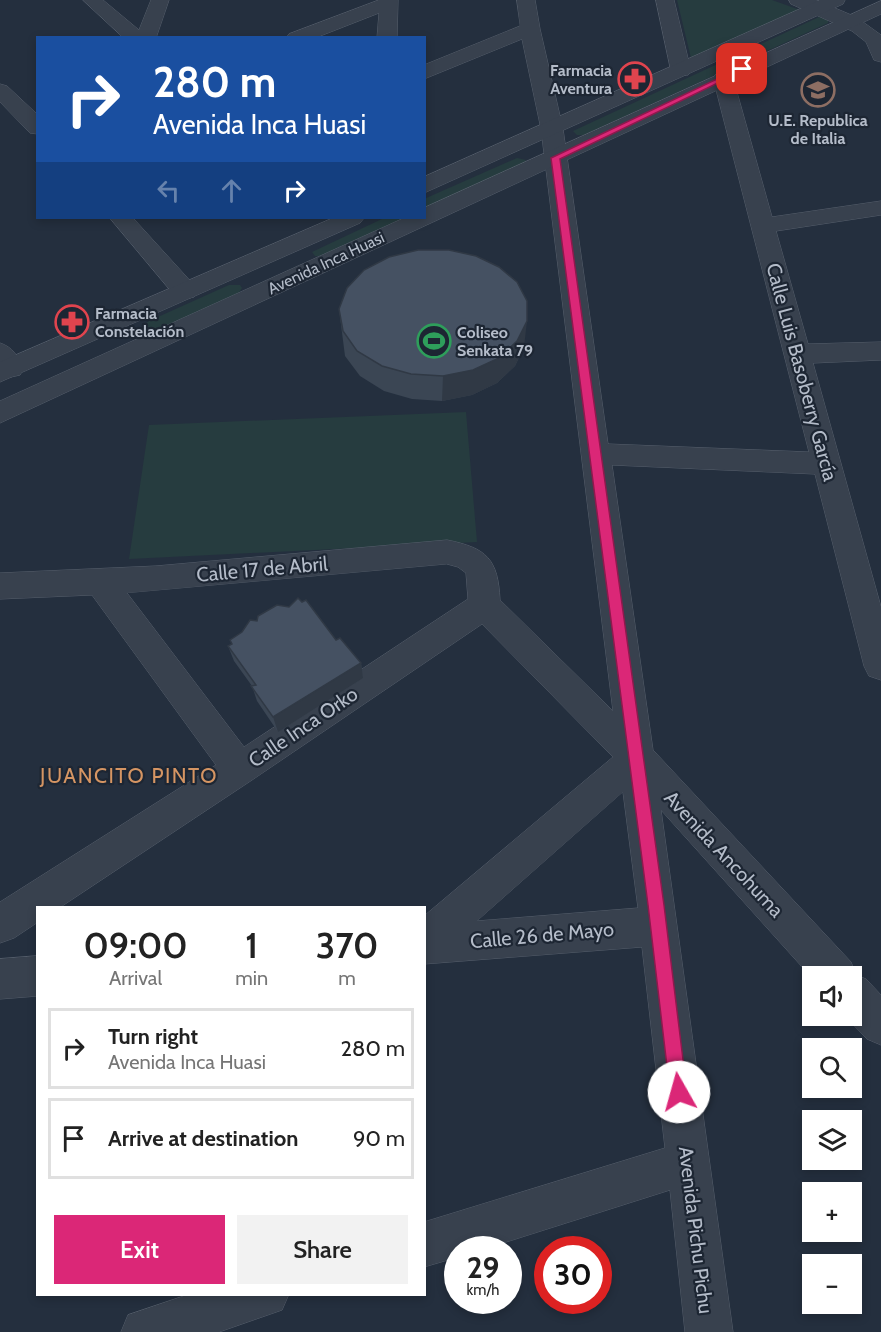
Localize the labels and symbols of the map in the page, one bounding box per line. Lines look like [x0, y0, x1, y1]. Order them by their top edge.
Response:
pin [716, 43, 767, 94]
place label: Farmacia Aventura [550, 61, 612, 98]
pharmacy icon: Farmacia Aventura [617, 61, 653, 97]
school or university icon: U.E. Republica de Italia [800, 72, 836, 108]
place label: U.E. Republica de Italia [768, 111, 868, 148]
street label: Avenida Inca Huasi [265, 228, 387, 298]
street label: Calle Luis Basoberry García [761, 260, 843, 484]
pharmacy icon: Farmacia Constelación [54, 304, 90, 340]
place label: Farmacia Constelación [95, 304, 184, 341]
sports icon: Coliseo Senkata 79 [416, 323, 452, 359]
place label: Coliseo Senkata 79 [457, 323, 533, 360]
street label: Calle 17 de Abril [195, 551, 329, 587]
street label: Calle Inca Orko [244, 682, 362, 772]
district label: JUANCITO PINTO [39, 763, 218, 788]
street label: Avenida Ancohuma [659, 786, 789, 922]
street label: Calle 26 de Mayo [469, 917, 615, 953]
position arrow [647, 1060, 711, 1124]
street label: Avenida Pichu Pichu [674, 1145, 718, 1315]
speed limit sign: 30 [534, 1236, 612, 1314]

